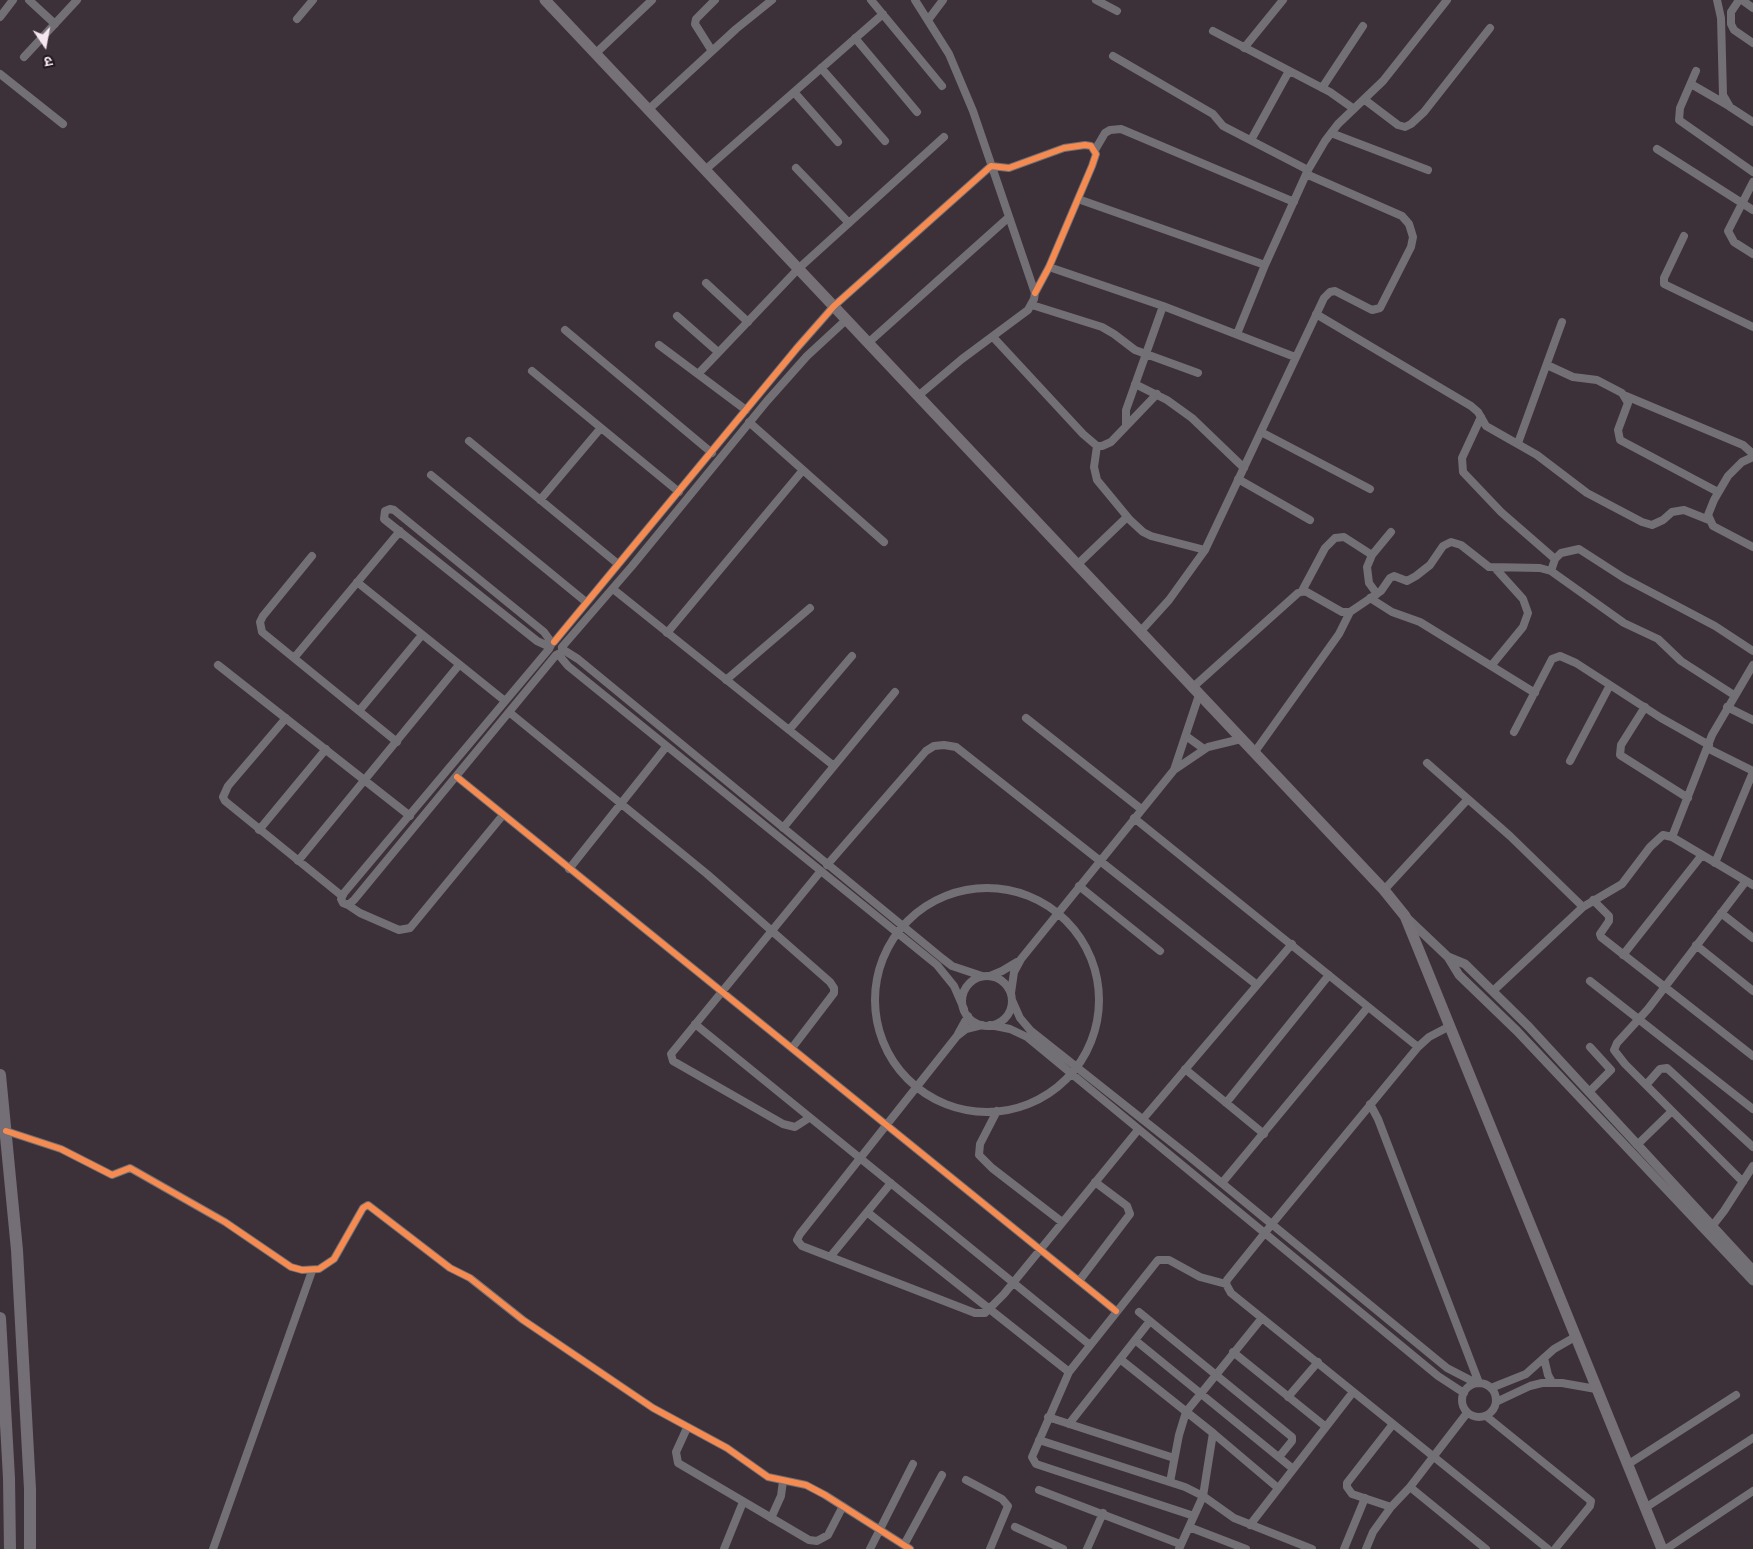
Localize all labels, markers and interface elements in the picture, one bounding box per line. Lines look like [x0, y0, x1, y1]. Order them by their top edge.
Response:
north arrow [20, 20, 70, 70]
text: उ [42, 50, 54, 70]

